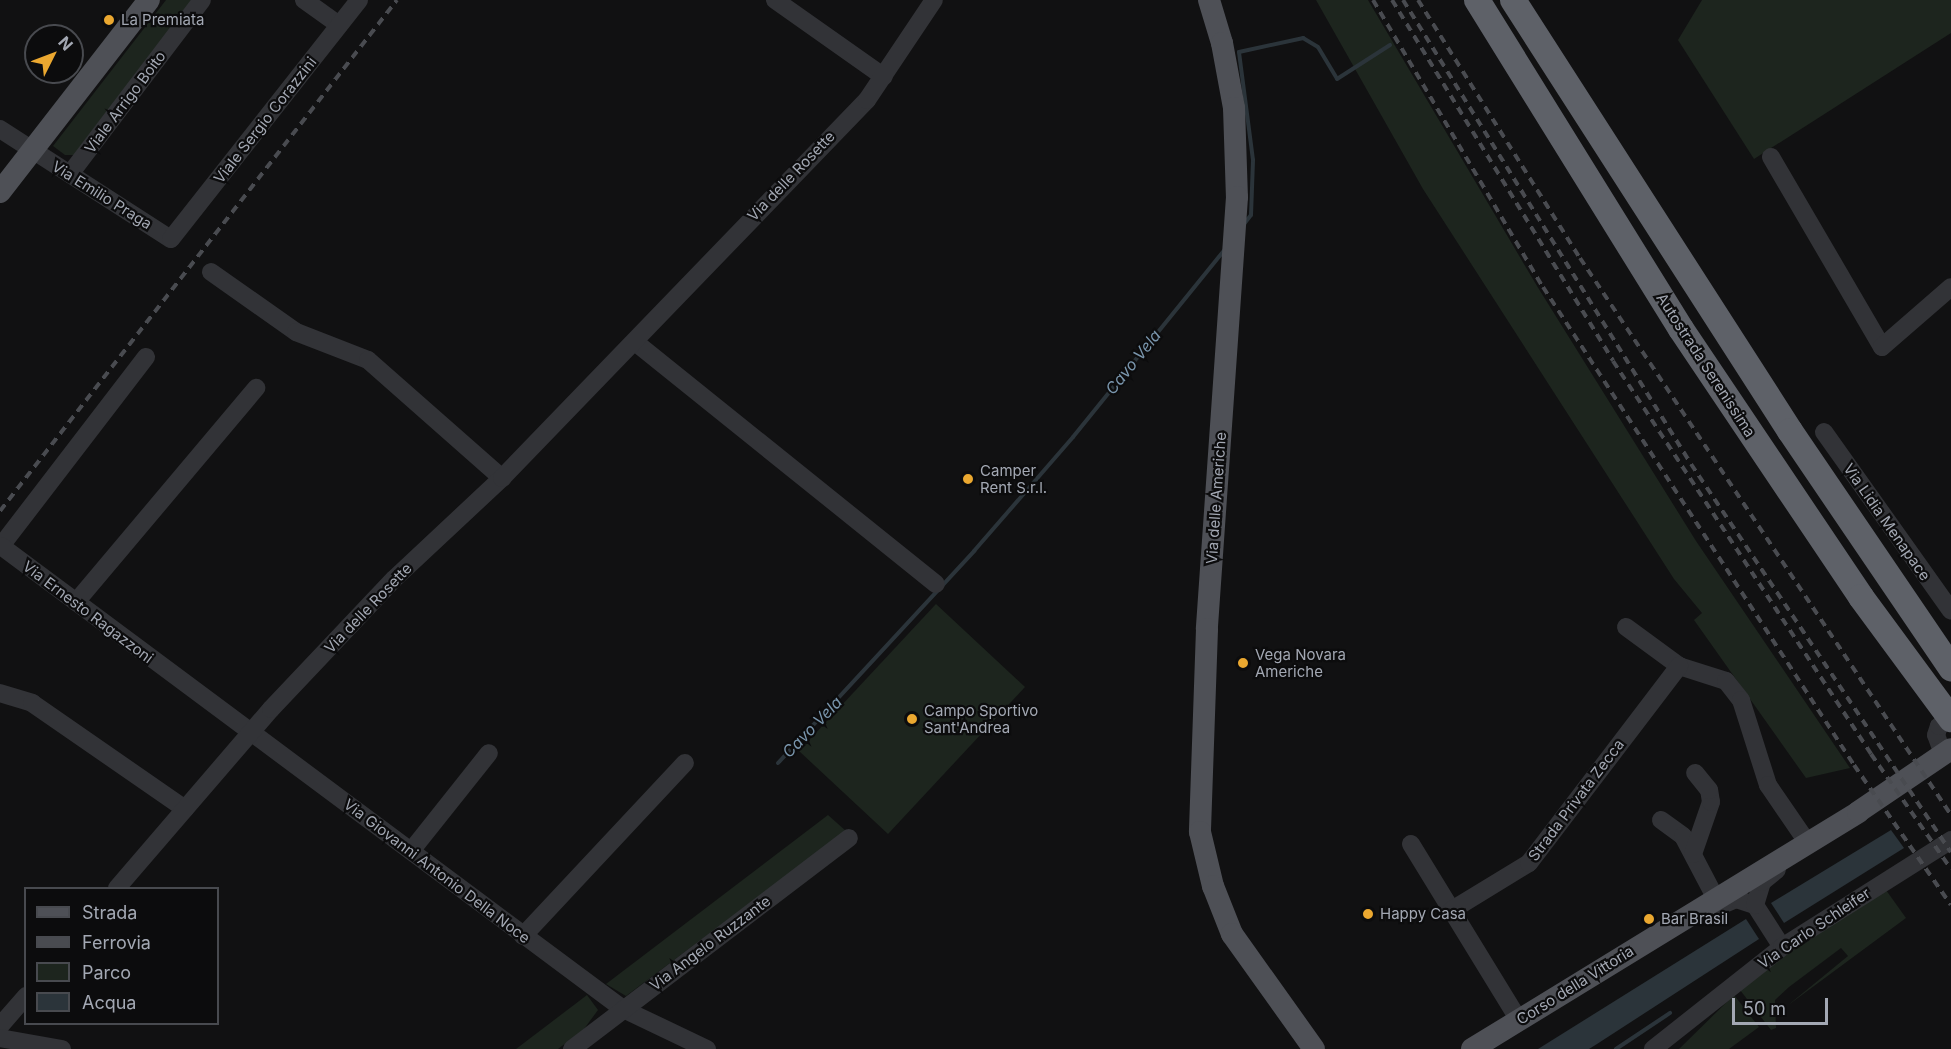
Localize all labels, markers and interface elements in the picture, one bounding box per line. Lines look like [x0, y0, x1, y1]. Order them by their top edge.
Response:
place label: La Premiata [121, 11, 204, 29]
marker: La Premiata [102, 13, 116, 27]
north arrow [24, 24, 84, 84]
text: N [54, 32, 77, 55]
street label: Viale Arrigo Boito [81, 47, 169, 157]
street label: Viale Sergio Corazzini [210, 53, 320, 187]
street label: Via delle Rosette [744, 127, 838, 225]
street label: Via Emilio Praga [49, 157, 155, 233]
street label: Autostrada Serenissima [1653, 290, 1759, 440]
water label: Cavo Vela [1101, 326, 1165, 398]
street label: Via delle Americhe [1202, 431, 1230, 565]
street label: Via Lidia Menapace [1840, 460, 1934, 584]
place label: Camper Rent S.r.l. [980, 461, 1047, 496]
marker: Camper Rent S.r.l. [961, 472, 975, 486]
street label: Via Ernesto Ragazzoni [19, 557, 157, 667]
street label: Via delle Rosette [321, 559, 415, 657]
place label: Vega Novara Americhe [1255, 645, 1346, 680]
marker: Vega Novara Americhe [1236, 656, 1250, 670]
water label: Cavo Vela [778, 693, 846, 761]
place label: Campo Sportivo Sant'Andrea [924, 701, 1038, 736]
marker: Campo Sportivo Sant'Andrea [905, 712, 919, 726]
street label: Strada Privata Zecca [1524, 736, 1628, 864]
street label: Via Giovanni Antonio Della Noce [340, 795, 534, 947]
street label: Via Carlo Schleifer [1755, 884, 1873, 972]
legend [24, 887, 219, 1025]
street label: Via Angelo Ruzzante [646, 892, 774, 994]
text: Strada [82, 902, 137, 923]
place label: Happy Casa [1380, 905, 1466, 923]
marker: Happy Casa [1361, 907, 1375, 921]
place label: Bar Brasil [1661, 910, 1728, 928]
marker: Bar Brasil [1642, 912, 1656, 926]
text: Ferrovia [82, 932, 151, 953]
street label: Corso della Vittoria [1513, 942, 1637, 1028]
text: Parco [82, 962, 131, 983]
scale bar [1735, 986, 1831, 1024]
text: Acqua [82, 992, 136, 1013]
text: 50 m [1743, 998, 1786, 1019]

